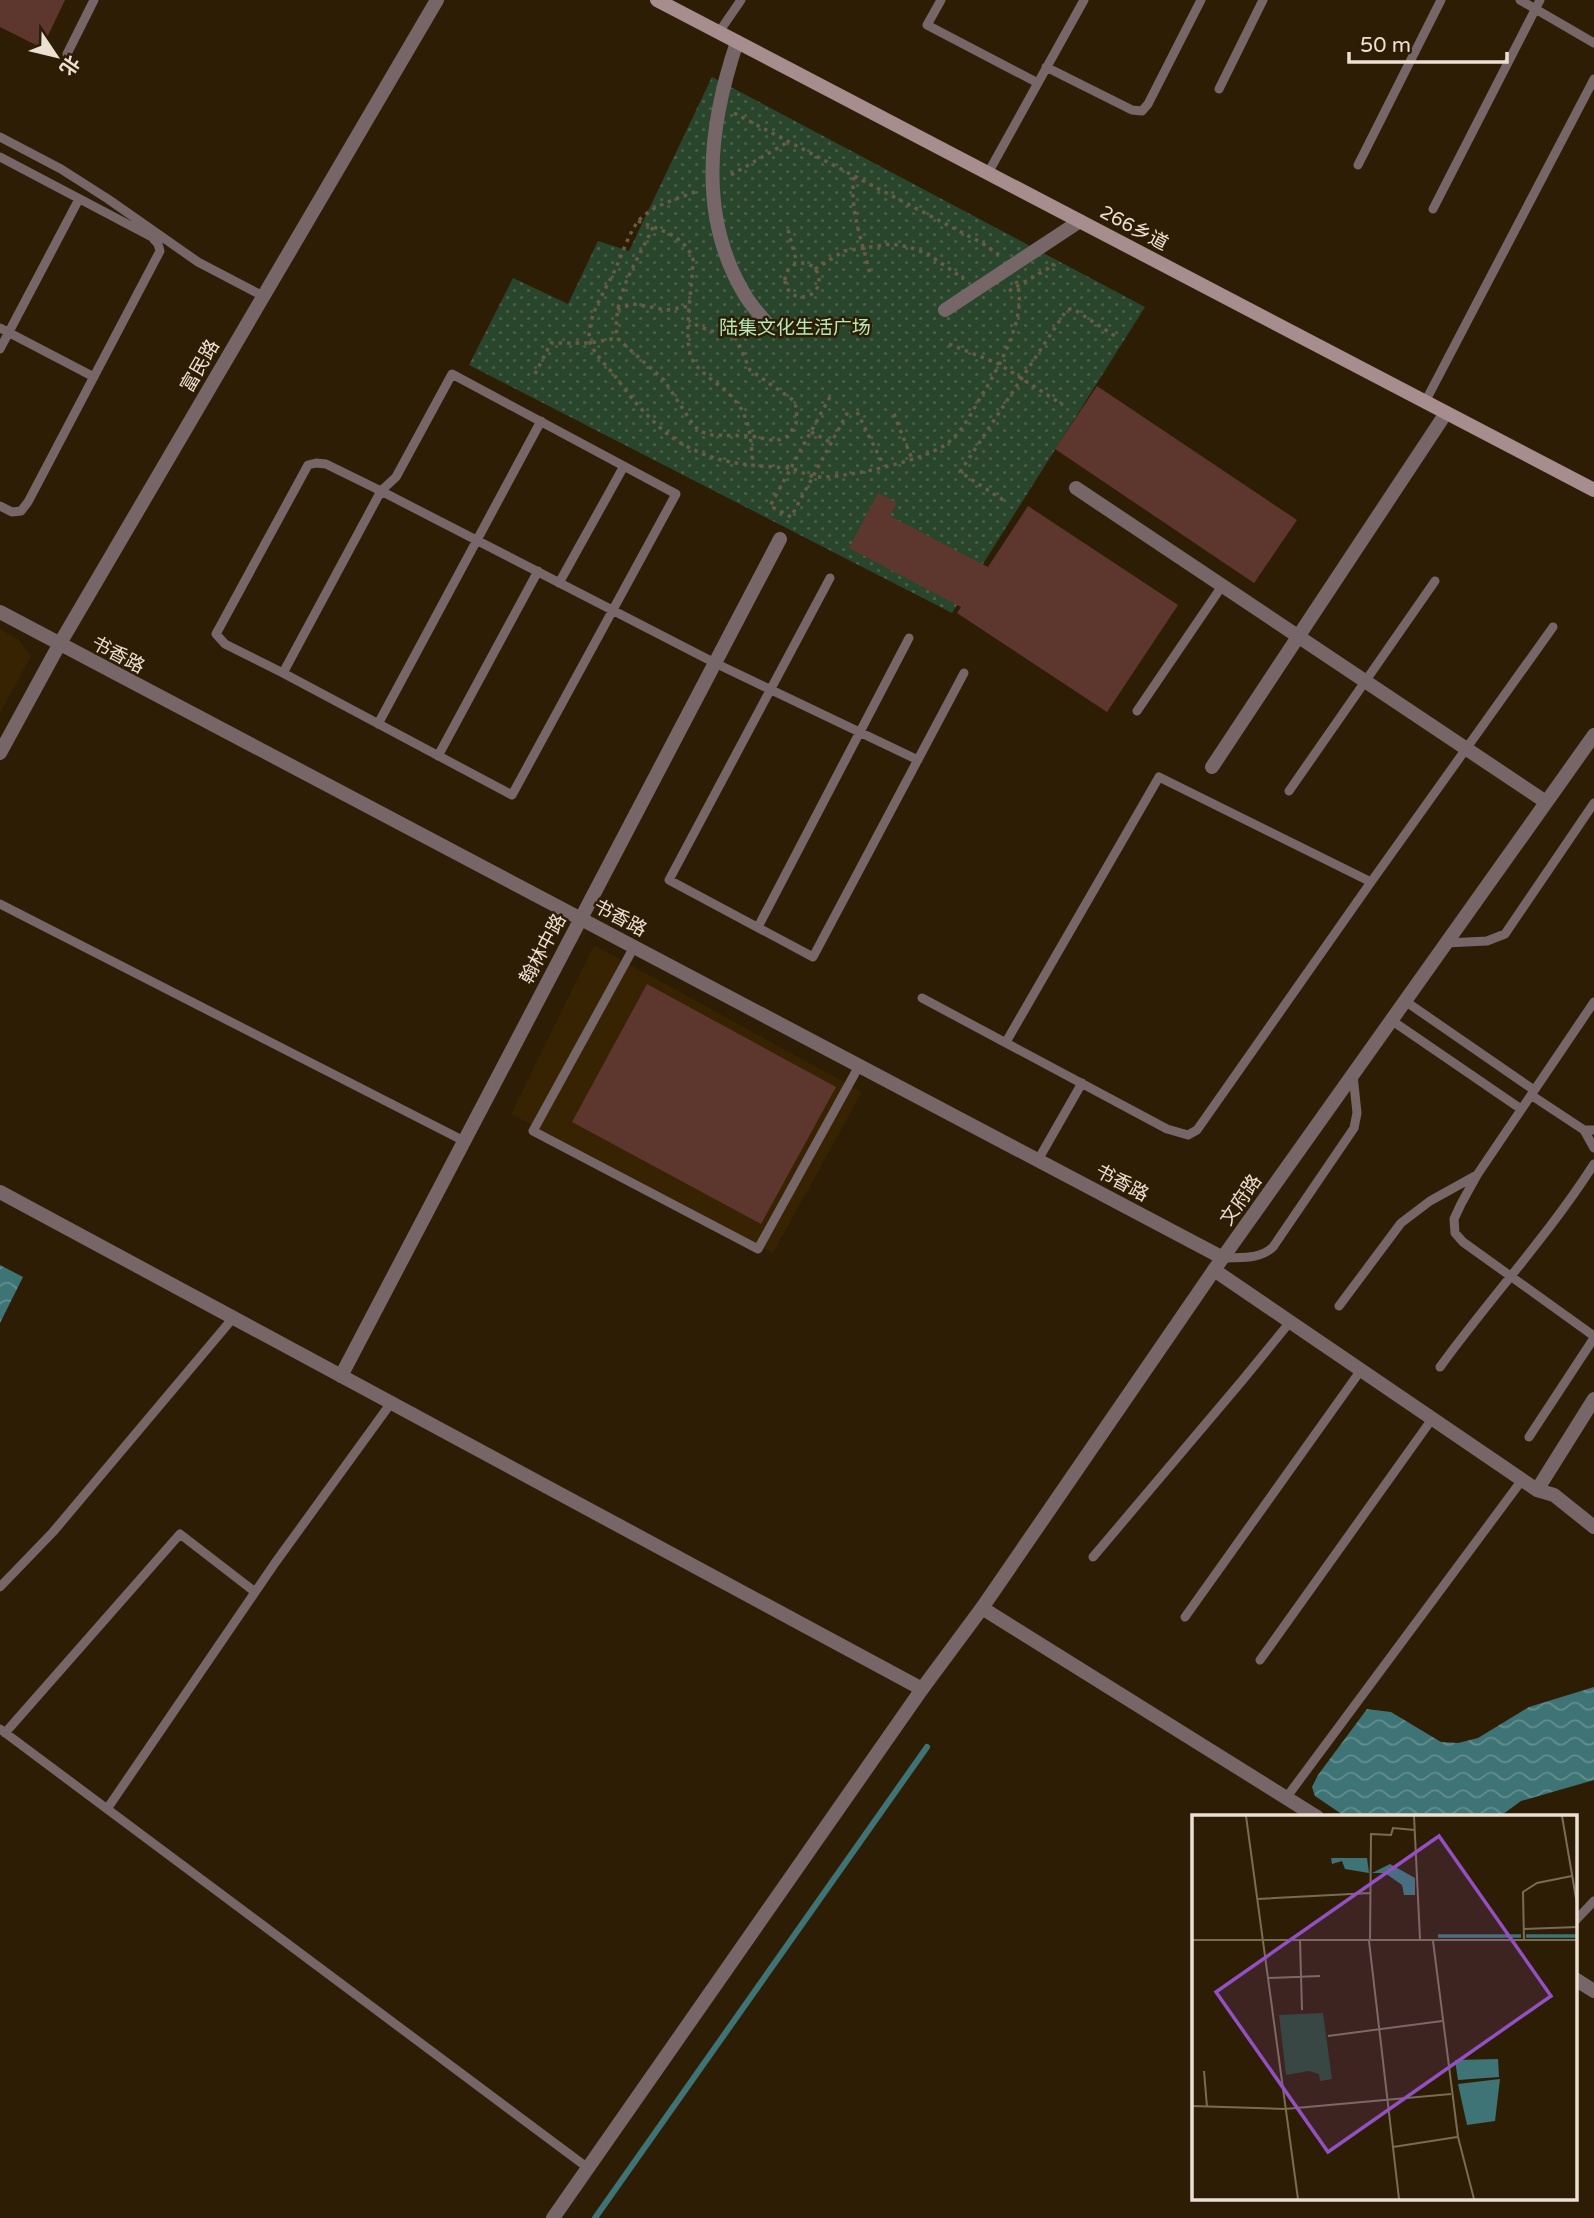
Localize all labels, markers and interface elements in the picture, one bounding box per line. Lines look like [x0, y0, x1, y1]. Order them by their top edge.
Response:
north arrow [21, 21, 91, 91]
scale bar [1349, 21, 1506, 65]
text: 50 m [1360, 33, 1411, 58]
text: 北 [55, 51, 84, 79]
street label: 266乡道 [1096, 201, 1172, 255]
park label: 陆集文化生活广场 [719, 317, 871, 339]
street label: 富民路 [176, 336, 224, 396]
street label: 书香路 [88, 632, 148, 678]
street label: 书香路 [590, 895, 650, 941]
street label: 翰林中路 [515, 910, 571, 988]
street label: 书香路 [1092, 1160, 1152, 1206]
street label: 文府路 [1216, 1170, 1266, 1230]
inset map [1192, 1815, 1576, 2200]

